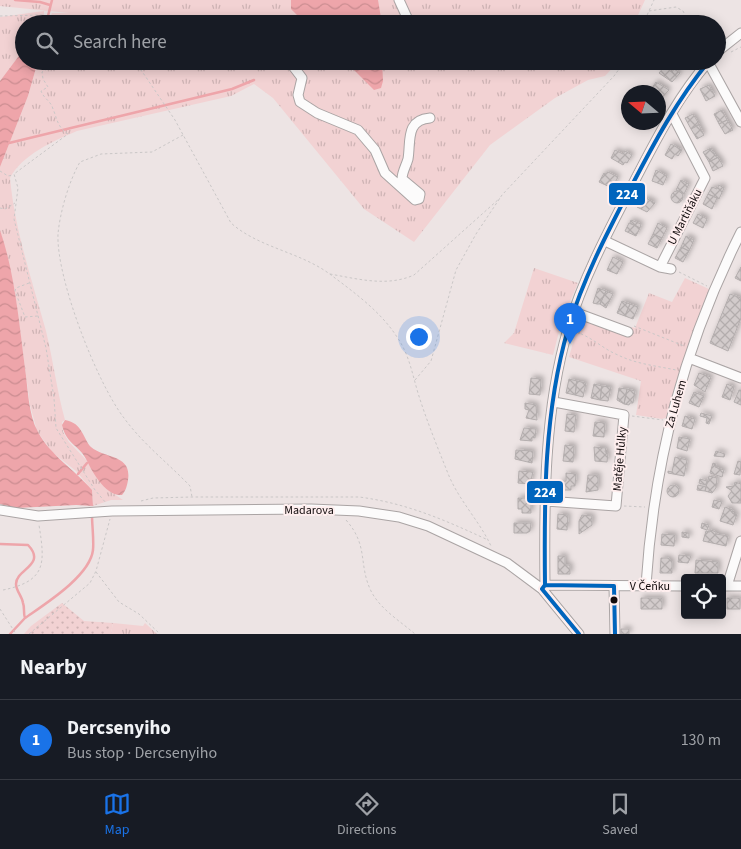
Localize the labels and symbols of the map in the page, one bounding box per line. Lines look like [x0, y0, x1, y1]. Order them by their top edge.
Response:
north arrow [621, 85, 666, 130]
line badge: 224 [608, 182, 646, 206]
text: 224 [616, 185, 639, 205]
street label: U Martiňáku [664, 186, 706, 248]
pin: 1 [554, 303, 586, 344]
your location [406, 324, 432, 350]
street label: Za Luhem [661, 378, 691, 430]
street label: Matěje Hůlky [609, 426, 631, 492]
line badge: 224 [526, 480, 564, 504]
text: 224 [534, 483, 557, 503]
street label: Madarova [284, 502, 334, 519]
street label: V Čeňku [630, 578, 670, 595]
unlabelled marker [609, 595, 619, 605]

